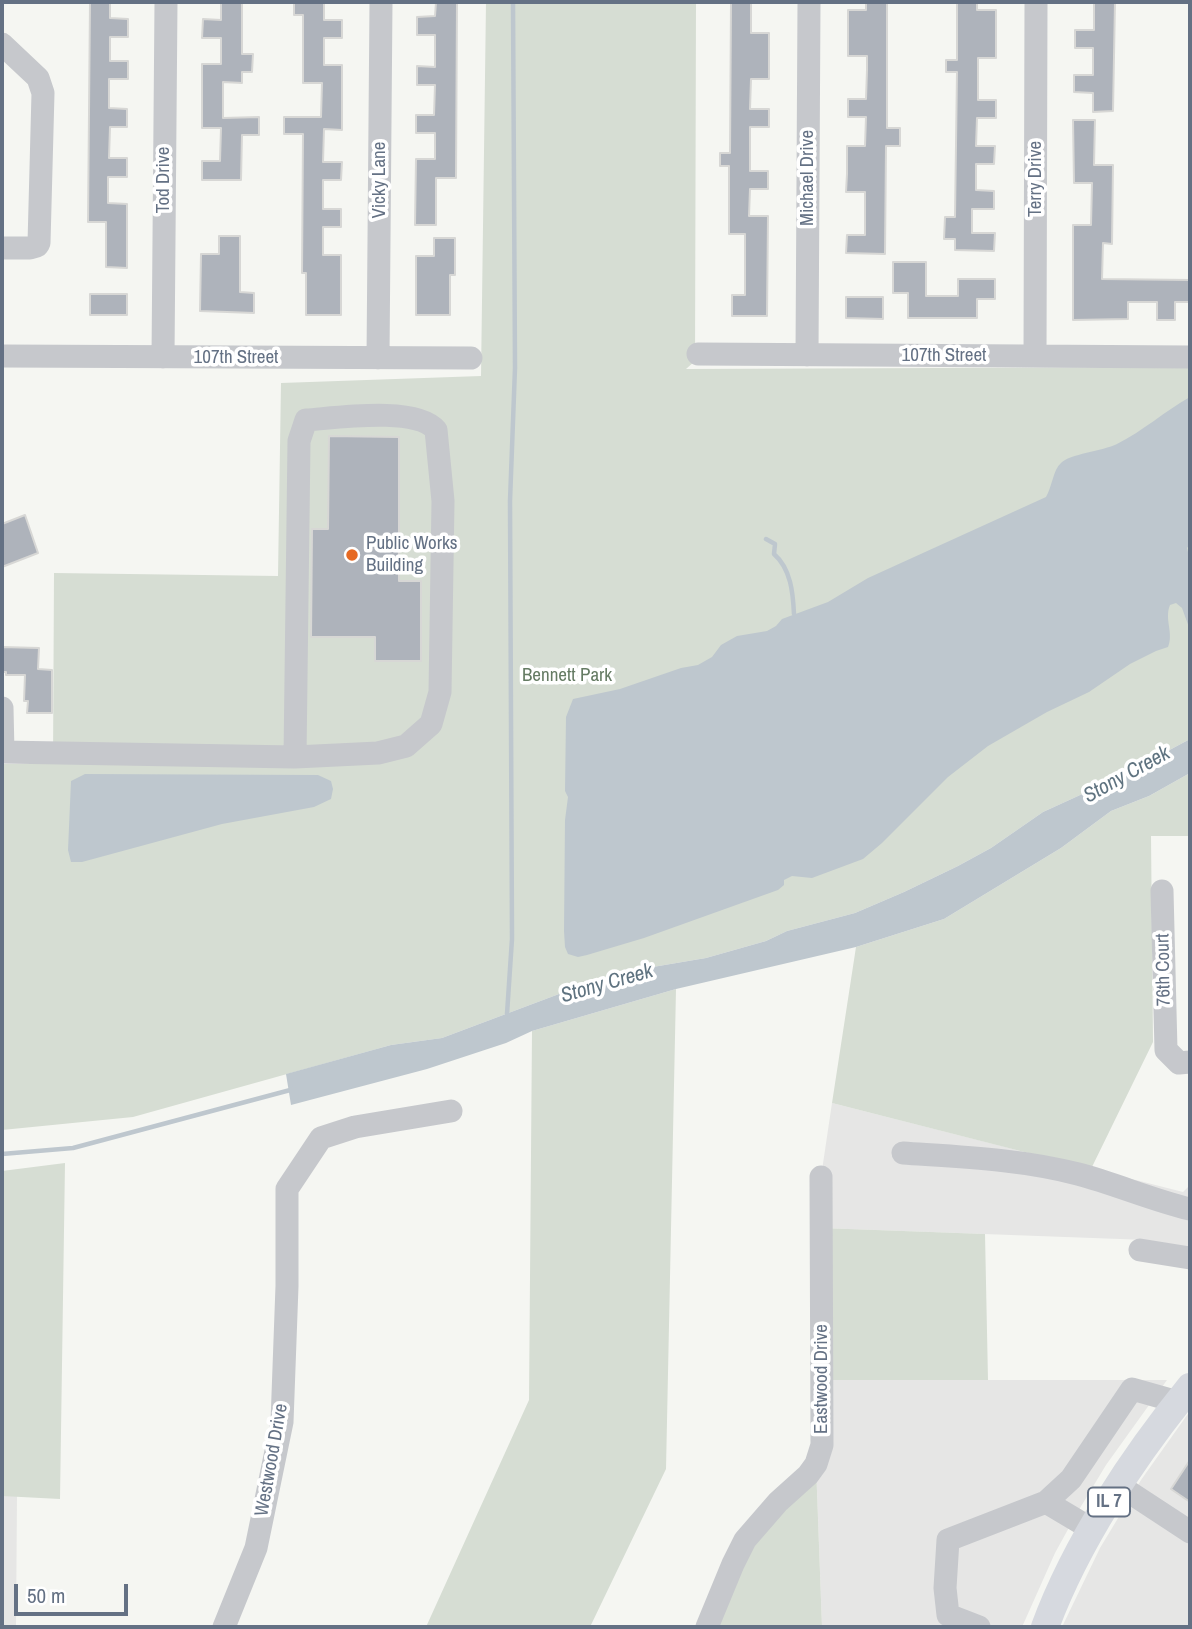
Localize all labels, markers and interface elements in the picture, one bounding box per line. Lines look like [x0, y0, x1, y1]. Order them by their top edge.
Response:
street label: Michael Drive [797, 130, 819, 226]
street label: Terry Drive [1025, 141, 1047, 217]
street label: Vicky Lane [369, 142, 391, 218]
street label: Tod Drive [153, 147, 175, 213]
street label: 107th Street [902, 345, 986, 367]
street label: 107th Street [194, 347, 278, 369]
place label: Public Works Building [366, 533, 458, 577]
marker: Public Works Building [344, 547, 360, 563]
park label: Bennett Park [522, 665, 612, 687]
water label: Stony Creek [1079, 741, 1175, 809]
street label: 76th Court [1152, 933, 1176, 1007]
water label: Stony Creek [558, 959, 656, 1009]
street label: Eastwood Drive [811, 1324, 833, 1434]
street label: Westwood Drive [251, 1402, 293, 1518]
road number: IL 7 [1088, 1488, 1130, 1517]
scale bar [18, 1570, 131, 1614]
text: 50 m [27, 1581, 65, 1610]

